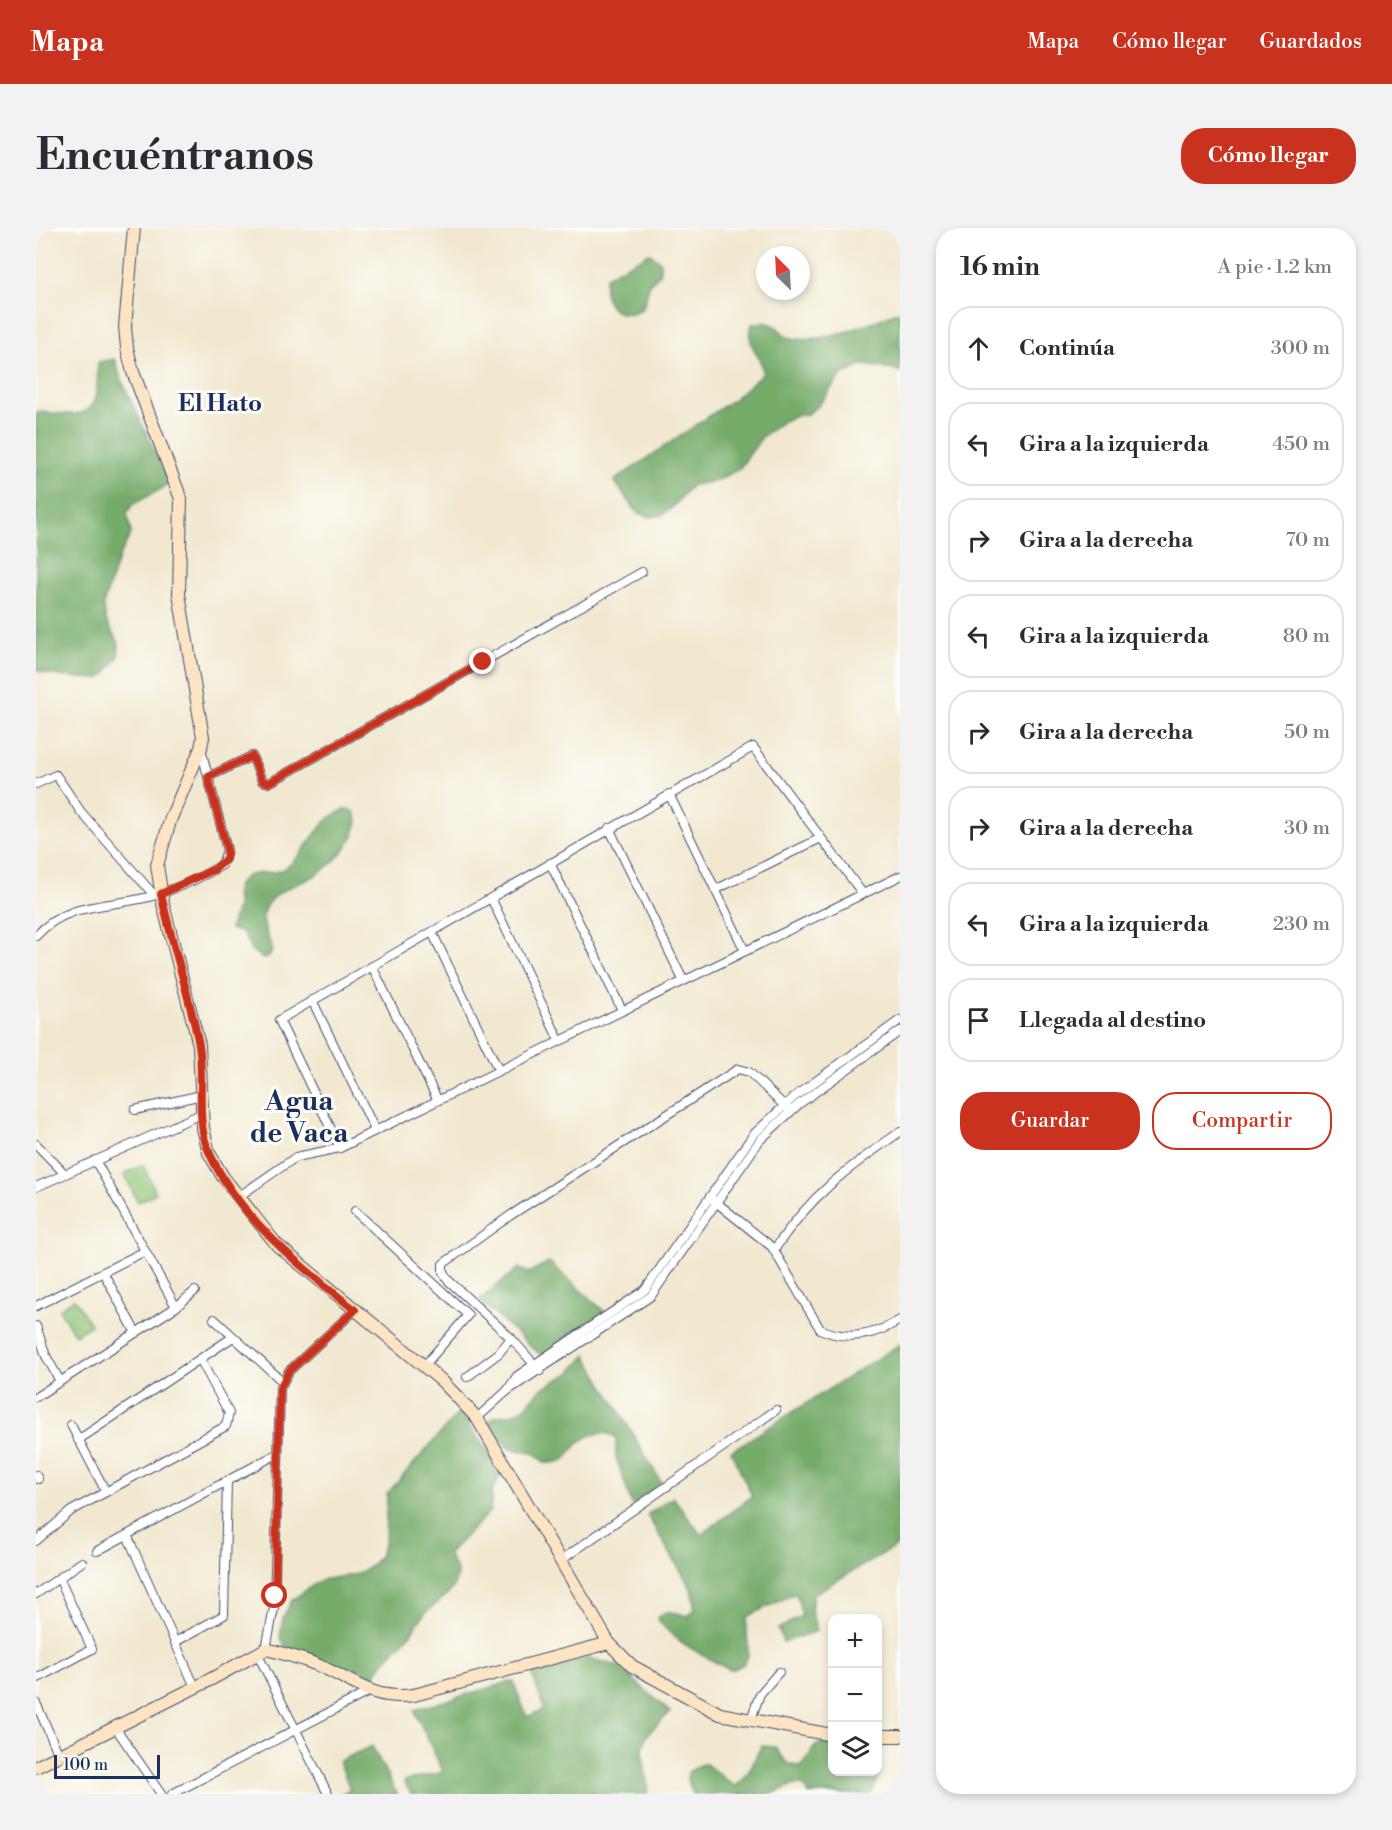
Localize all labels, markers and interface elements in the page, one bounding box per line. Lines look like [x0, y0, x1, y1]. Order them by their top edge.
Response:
text: Mapa [30, 25, 104, 60]
text: Mapa [1027, 29, 1079, 55]
text: Cómo llegar [1112, 29, 1227, 55]
text: Guardados [1260, 29, 1362, 55]
button: Cómo llegar [1181, 128, 1356, 184]
text: Encuéntranos [36, 130, 314, 183]
north arrow [756, 246, 810, 300]
text: 16 min [960, 251, 1040, 283]
text: A pie · 1.2 km [1217, 255, 1332, 280]
icon: ahead [962, 332, 995, 365]
text: Continúa [1019, 335, 1115, 362]
text: 300 m [1271, 336, 1330, 361]
district label: El Hato [178, 389, 262, 419]
icon: left [962, 428, 995, 461]
text: Gira a la izquierda [1019, 431, 1209, 458]
text: 450 m [1272, 432, 1330, 457]
icon: right [962, 524, 995, 557]
text: Gira a la derecha [1019, 527, 1193, 554]
text: 70 m [1286, 528, 1330, 553]
icon: left [962, 620, 995, 653]
text: Gira a la izquierda [1019, 623, 1209, 650]
text: 80 m [1283, 624, 1330, 649]
route end [469, 648, 495, 674]
icon: right [962, 716, 995, 749]
text: Gira a la derecha [1019, 719, 1193, 746]
text: 50 m [1284, 720, 1330, 745]
icon: right [962, 812, 995, 845]
text: Gira a la derecha [1019, 815, 1193, 842]
text: 30 m [1284, 816, 1330, 841]
icon: left [962, 908, 995, 941]
text: Gira a la izquierda [1019, 911, 1209, 938]
text: 230 m [1273, 912, 1330, 937]
icon: arrive [962, 1004, 995, 1037]
text: Llegada al destino [1019, 1007, 1206, 1034]
district label: Agua de Vaca [250, 1084, 349, 1151]
button: Guardar [960, 1092, 1140, 1150]
button: Compartir [1152, 1092, 1332, 1150]
route start [261, 1582, 287, 1608]
map controls [828, 1614, 882, 1776]
button: + [828, 1614, 882, 1668]
button: − [828, 1668, 882, 1722]
button: layers [828, 1722, 882, 1776]
scale bar [54, 1752, 160, 1780]
text: 100 m [63, 1755, 108, 1775]

